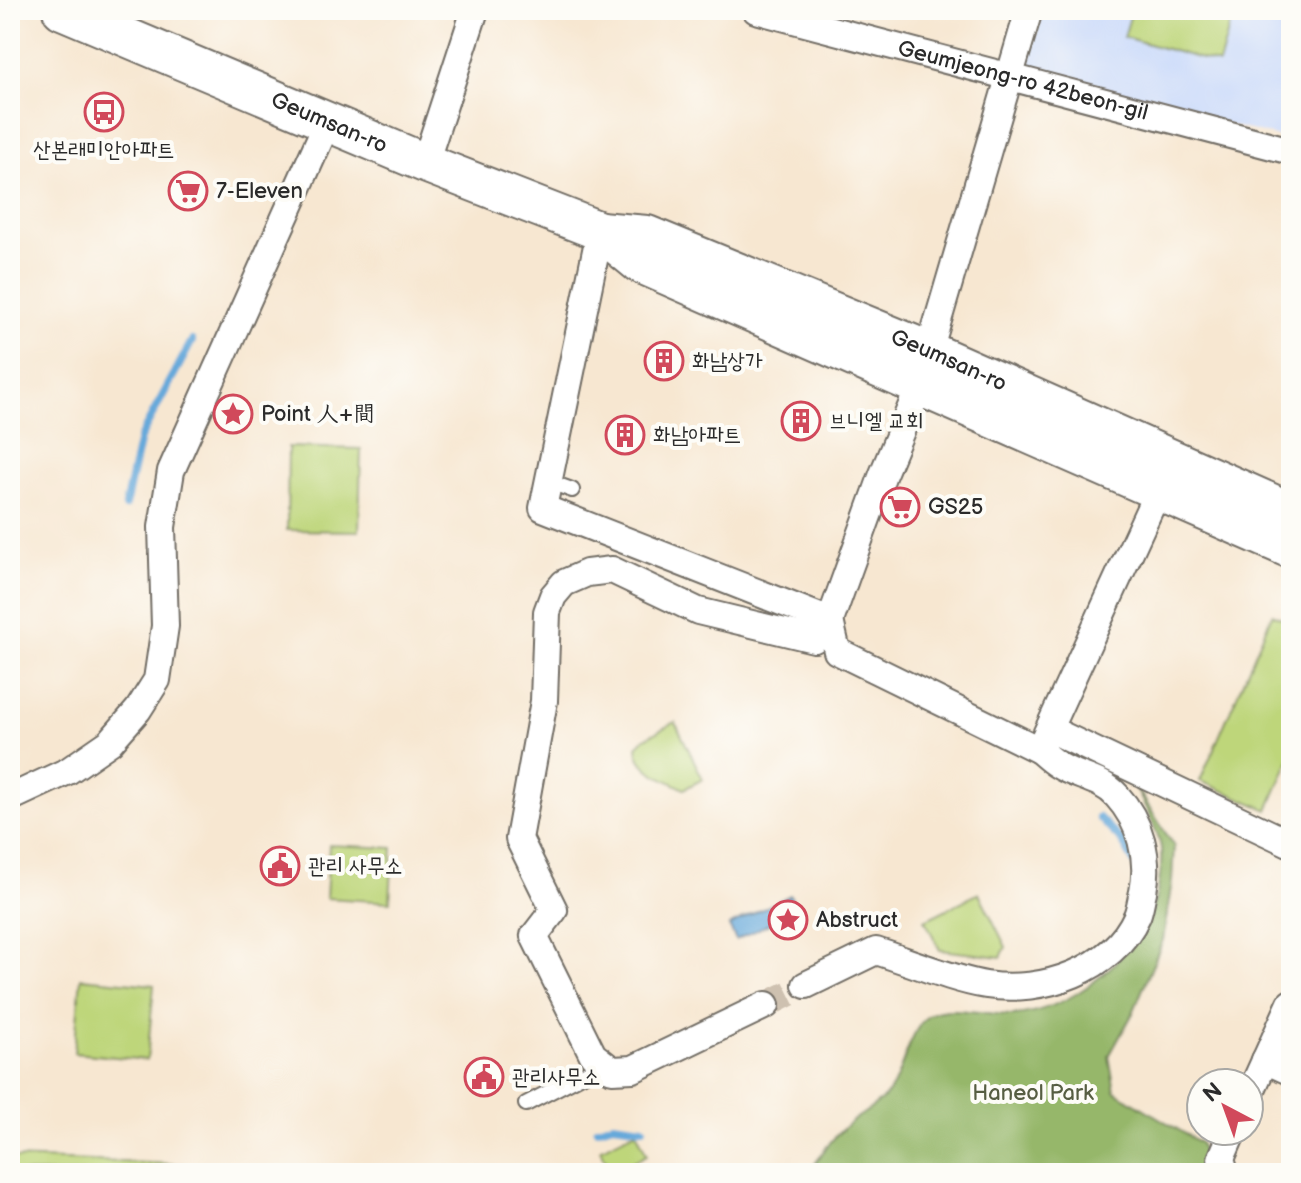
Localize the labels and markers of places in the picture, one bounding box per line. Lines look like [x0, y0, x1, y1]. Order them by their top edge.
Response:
bus stop icon: 산본래미안아파트 [83, 91, 125, 133]
place label: 산본래미안아파트 [33, 137, 175, 164]
supermarket icon: 7-Eleven [167, 170, 209, 212]
place label: 7-Eleven [216, 178, 303, 205]
building icon: 화남상가 [643, 340, 685, 382]
place label: 화남상가 [692, 348, 763, 375]
place icon: Point 人+間 [212, 393, 254, 435]
building icon: 브니엘 교회 [780, 400, 822, 442]
place label: Point 人+間 [261, 401, 375, 428]
place label: 브니엘 교회 [829, 408, 923, 435]
building icon: 화남아파트 [604, 414, 646, 456]
place label: 화남아파트 [653, 422, 742, 449]
supermarket icon: GS25 [879, 486, 921, 528]
place label: GS25 [928, 494, 983, 521]
public building icon: 관리 사무소 [259, 845, 301, 887]
place label: 관리 사무소 [308, 853, 402, 880]
place icon: Abstruct [767, 899, 809, 941]
place label: Abstruct [816, 907, 898, 934]
public building icon: 관리사무소 [463, 1056, 505, 1098]
place label: 관리사무소 [512, 1064, 601, 1091]

